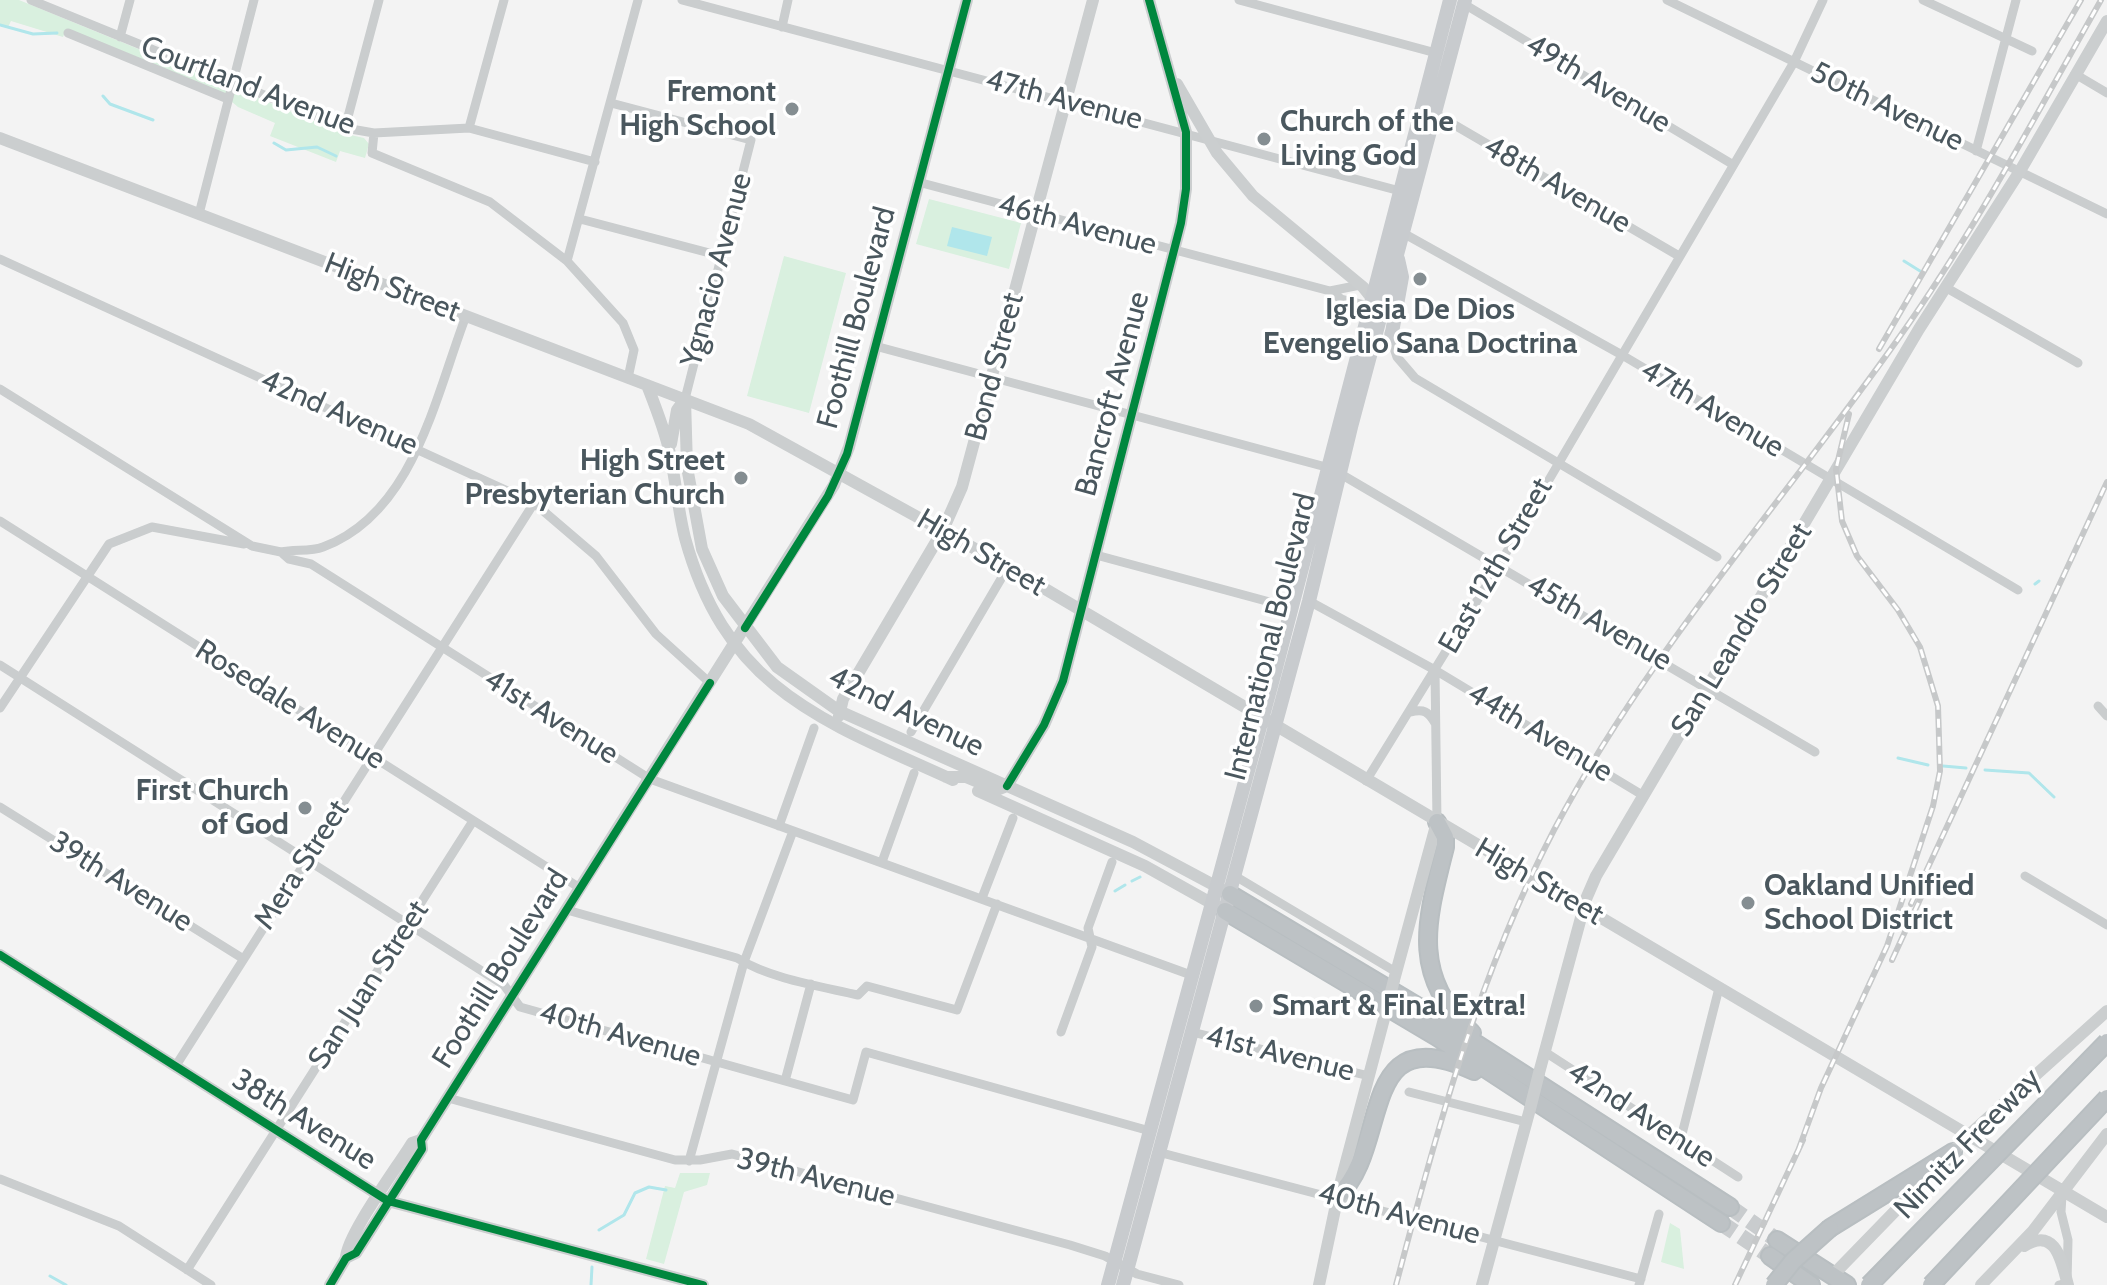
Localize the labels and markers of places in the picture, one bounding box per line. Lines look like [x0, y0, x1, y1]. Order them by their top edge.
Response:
place label: Fremont High School [619, 74, 776, 144]
marker: Fremont High School [783, 100, 801, 118]
place label: Church of the Living God [1280, 104, 1454, 174]
marker: Church of the Living God [1255, 130, 1273, 148]
marker: Iglesia De Dios Evengelio Sana Doctrina [1411, 270, 1429, 288]
place label: Iglesia De Dios Evengelio Sana Doctrina [1263, 292, 1577, 362]
place label: High Street Presbyterian Church [465, 443, 725, 514]
marker: High Street Presbyterian Church [732, 469, 750, 487]
place label: First Church of God [136, 773, 289, 844]
marker: First Church of God [296, 799, 314, 817]
place label: Oakland Unified School District [1764, 868, 1974, 938]
marker: Oakland Unified School District [1739, 894, 1757, 912]
place label: Smart & Final Extra! [1272, 988, 1526, 1024]
marker: Smart & Final Extra! [1247, 997, 1265, 1015]

